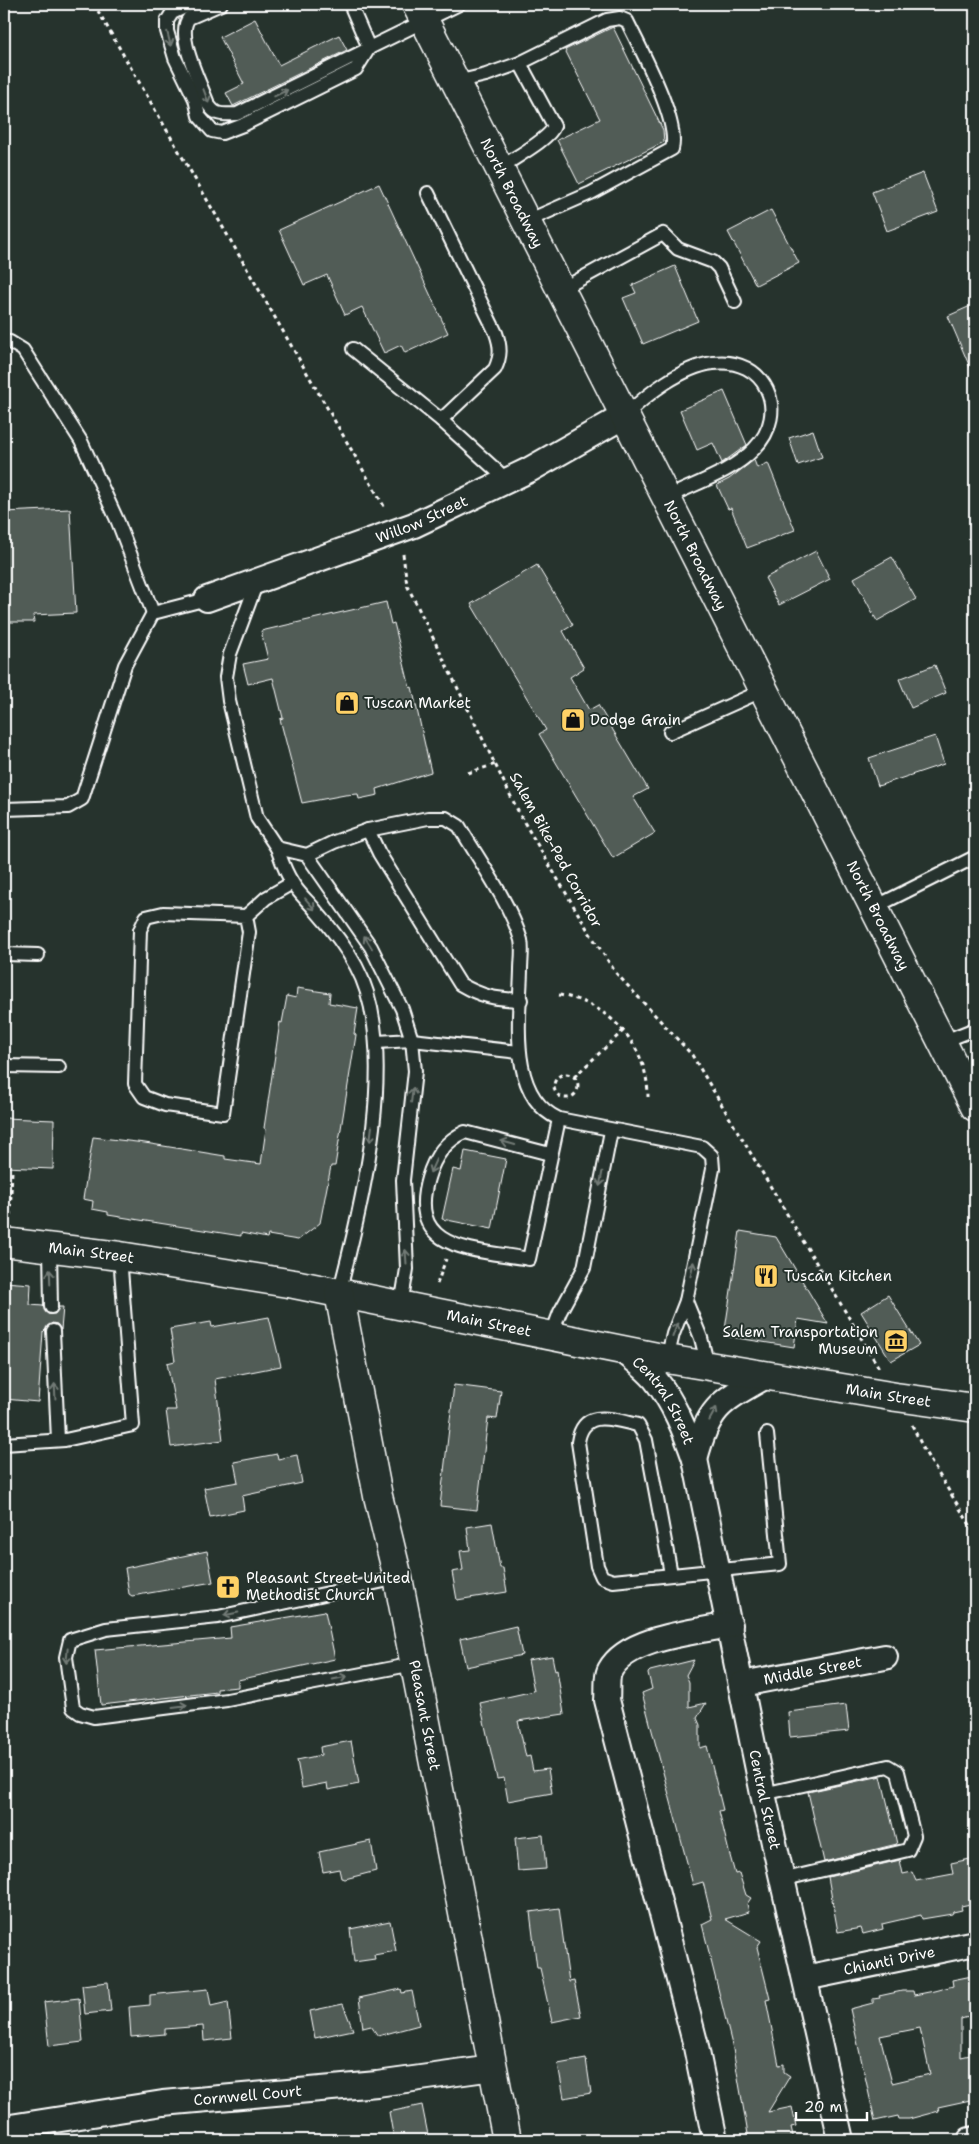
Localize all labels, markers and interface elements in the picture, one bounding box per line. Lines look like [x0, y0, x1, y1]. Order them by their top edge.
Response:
one-way arrow [165, 30, 174, 46]
one-way arrow [201, 88, 211, 103]
one-way arrow [273, 88, 288, 97]
street label: North Broadway [476, 135, 548, 252]
street label: Willow Street [373, 491, 471, 548]
street label: North Broadway [659, 497, 732, 614]
shop icon: Tuscan Market [334, 690, 360, 716]
place label: Tuscan Market [364, 693, 471, 713]
shop icon: Dodge Grain [560, 707, 586, 733]
place label: Dodge Grain [590, 710, 681, 730]
street label: Salem Bike-Ped Corridor [505, 769, 607, 931]
street label: North Broadway [842, 857, 914, 974]
one-way arrow [304, 897, 316, 910]
one-way arrow [363, 936, 373, 950]
one-way arrow [407, 1087, 417, 1103]
one-way arrow [366, 1126, 376, 1142]
one-way arrow [500, 1137, 516, 1147]
one-way arrow [427, 1158, 437, 1173]
one-way arrow [596, 1170, 606, 1186]
street label: Main Street [47, 1237, 136, 1268]
one-way arrow [402, 1249, 411, 1265]
one-way arrow [688, 1261, 698, 1277]
restaurant icon: Tuscan Kitchen [753, 1263, 779, 1289]
place label: Tuscan Kitchen [784, 1266, 892, 1286]
one-way arrow [45, 1269, 55, 1286]
street label: Main Street [445, 1305, 533, 1342]
one-way arrow [671, 1322, 680, 1338]
place label: Salem Transportation Museum [722, 1322, 878, 1359]
museum icon: Salem Transportation Museum [883, 1328, 909, 1354]
street label: Central Street [628, 1352, 699, 1447]
street label: Main Street [844, 1379, 932, 1412]
one-way arrow [51, 1384, 60, 1400]
one-way arrow [709, 1407, 718, 1422]
place label: Pleasant Street United Methodist Church [246, 1568, 411, 1605]
church icon: Pleasant Street United Methodist Church [215, 1574, 241, 1600]
one-way arrow [223, 1610, 239, 1619]
one-way arrow [63, 1648, 72, 1664]
street label: Middle Street [762, 1652, 863, 1690]
street label: Pleasant Street [404, 1658, 445, 1772]
one-way arrow [331, 1673, 347, 1683]
one-way arrow [172, 1701, 188, 1711]
street label: Central Street [744, 1748, 785, 1852]
street label: Chianti Drive [842, 1941, 937, 1980]
street label: Cornwell Court [193, 2081, 303, 2110]
scale bar [796, 2089, 868, 2121]
text: 20 m [804, 2097, 843, 2117]

